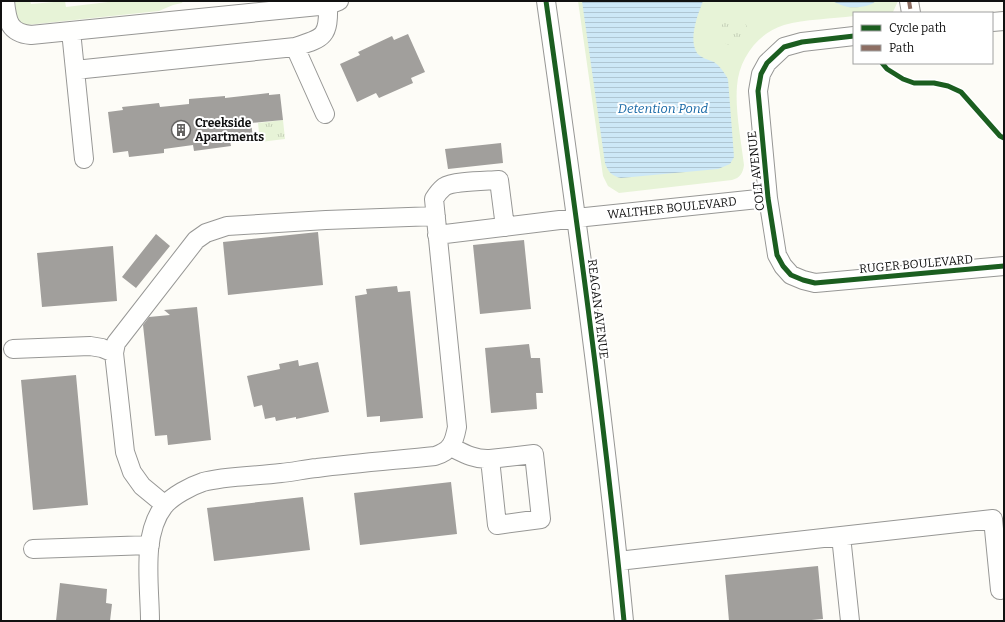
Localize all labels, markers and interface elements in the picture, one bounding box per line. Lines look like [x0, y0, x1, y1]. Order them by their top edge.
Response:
legend [853, 12, 993, 64]
text: Cycle path [889, 21, 947, 35]
text: Path [889, 41, 915, 55]
water label: Detention Pond [618, 101, 709, 116]
place label: Creekside Apartments [195, 116, 264, 144]
building icon: Creekside Apartments [170, 119, 192, 141]
street label: COLT AVENUE [745, 130, 767, 212]
street label: WALTHER BOULEVARD [607, 194, 737, 222]
street label: RUGER BOULEVARD [858, 252, 974, 276]
street label: REAGAN AVENUE [585, 258, 611, 360]

